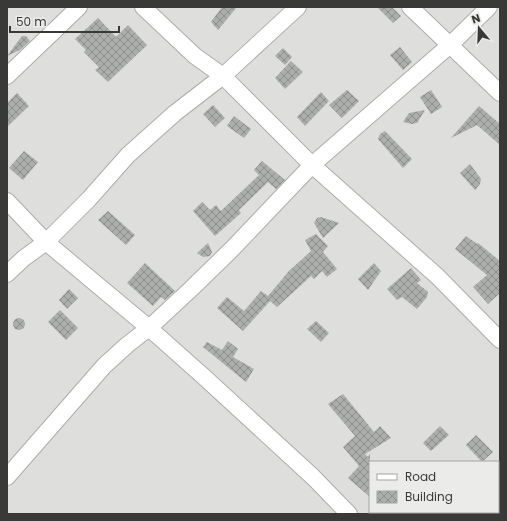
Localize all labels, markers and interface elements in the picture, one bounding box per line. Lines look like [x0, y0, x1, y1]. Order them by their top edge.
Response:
scale bar [10, 8, 119, 34]
north arrow [459, 8, 499, 48]
text: N [469, 10, 482, 27]
text: 50 m [16, 13, 47, 30]
legend [369, 461, 499, 513]
text: Road [405, 468, 436, 485]
text: Building [405, 488, 453, 505]

